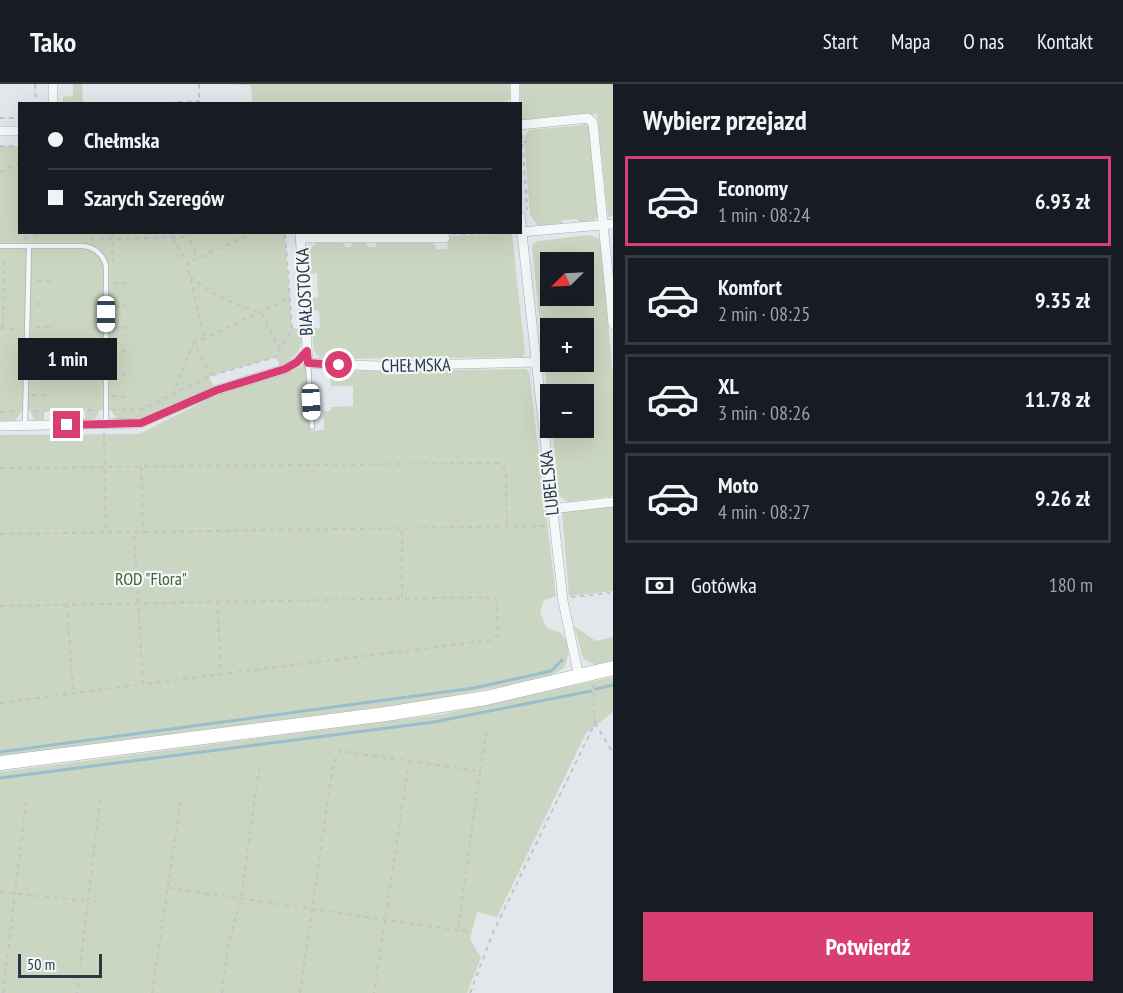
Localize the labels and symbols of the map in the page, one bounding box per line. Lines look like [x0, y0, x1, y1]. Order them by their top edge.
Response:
street label: BIAŁOSTOCKA [290, 247, 318, 336]
north arrow [540, 252, 594, 306]
car [97, 296, 115, 332]
callout: 1 min [17, 338, 116, 380]
route start [325, 351, 352, 378]
street label: CHEŁMSKA [381, 353, 451, 377]
car [301, 384, 321, 420]
route end [53, 411, 80, 438]
street label: LUBELSKA [534, 449, 564, 517]
park label: ROD "Flora" [115, 567, 187, 590]
scale bar [18, 951, 102, 978]

